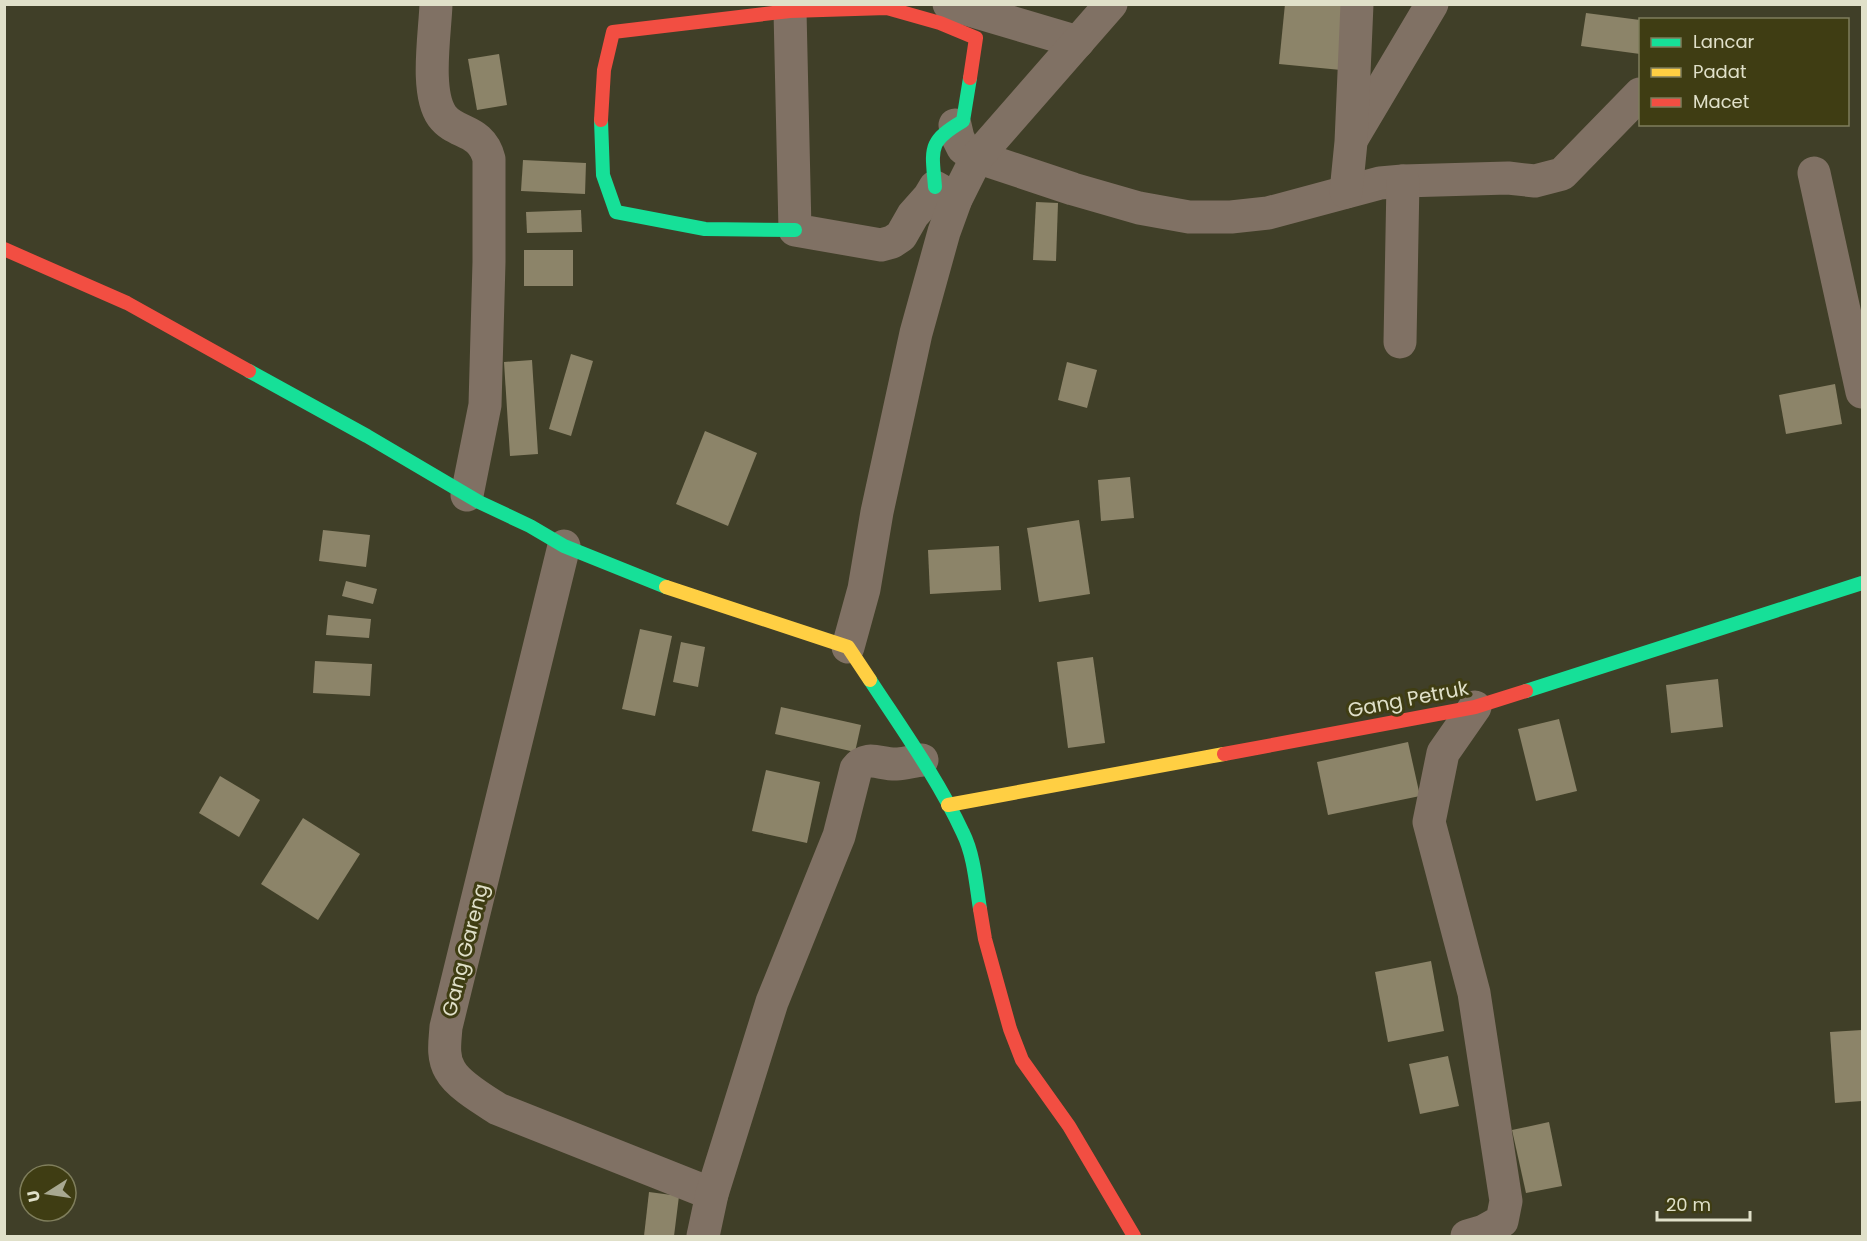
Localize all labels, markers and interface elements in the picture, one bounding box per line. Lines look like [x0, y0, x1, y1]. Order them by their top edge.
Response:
legend [1639, 18, 1849, 126]
text: Lancar [1693, 29, 1755, 54]
text: Padat [1693, 59, 1746, 84]
text: Macet [1693, 89, 1749, 114]
street label: Gang Petruk [1345, 673, 1472, 724]
street label: Gang Gareng [435, 881, 495, 1019]
north arrow [18, 1163, 78, 1223]
scale bar [1657, 1184, 1750, 1222]
text: U [21, 1188, 46, 1204]
text: 20 m [1666, 1192, 1711, 1217]

